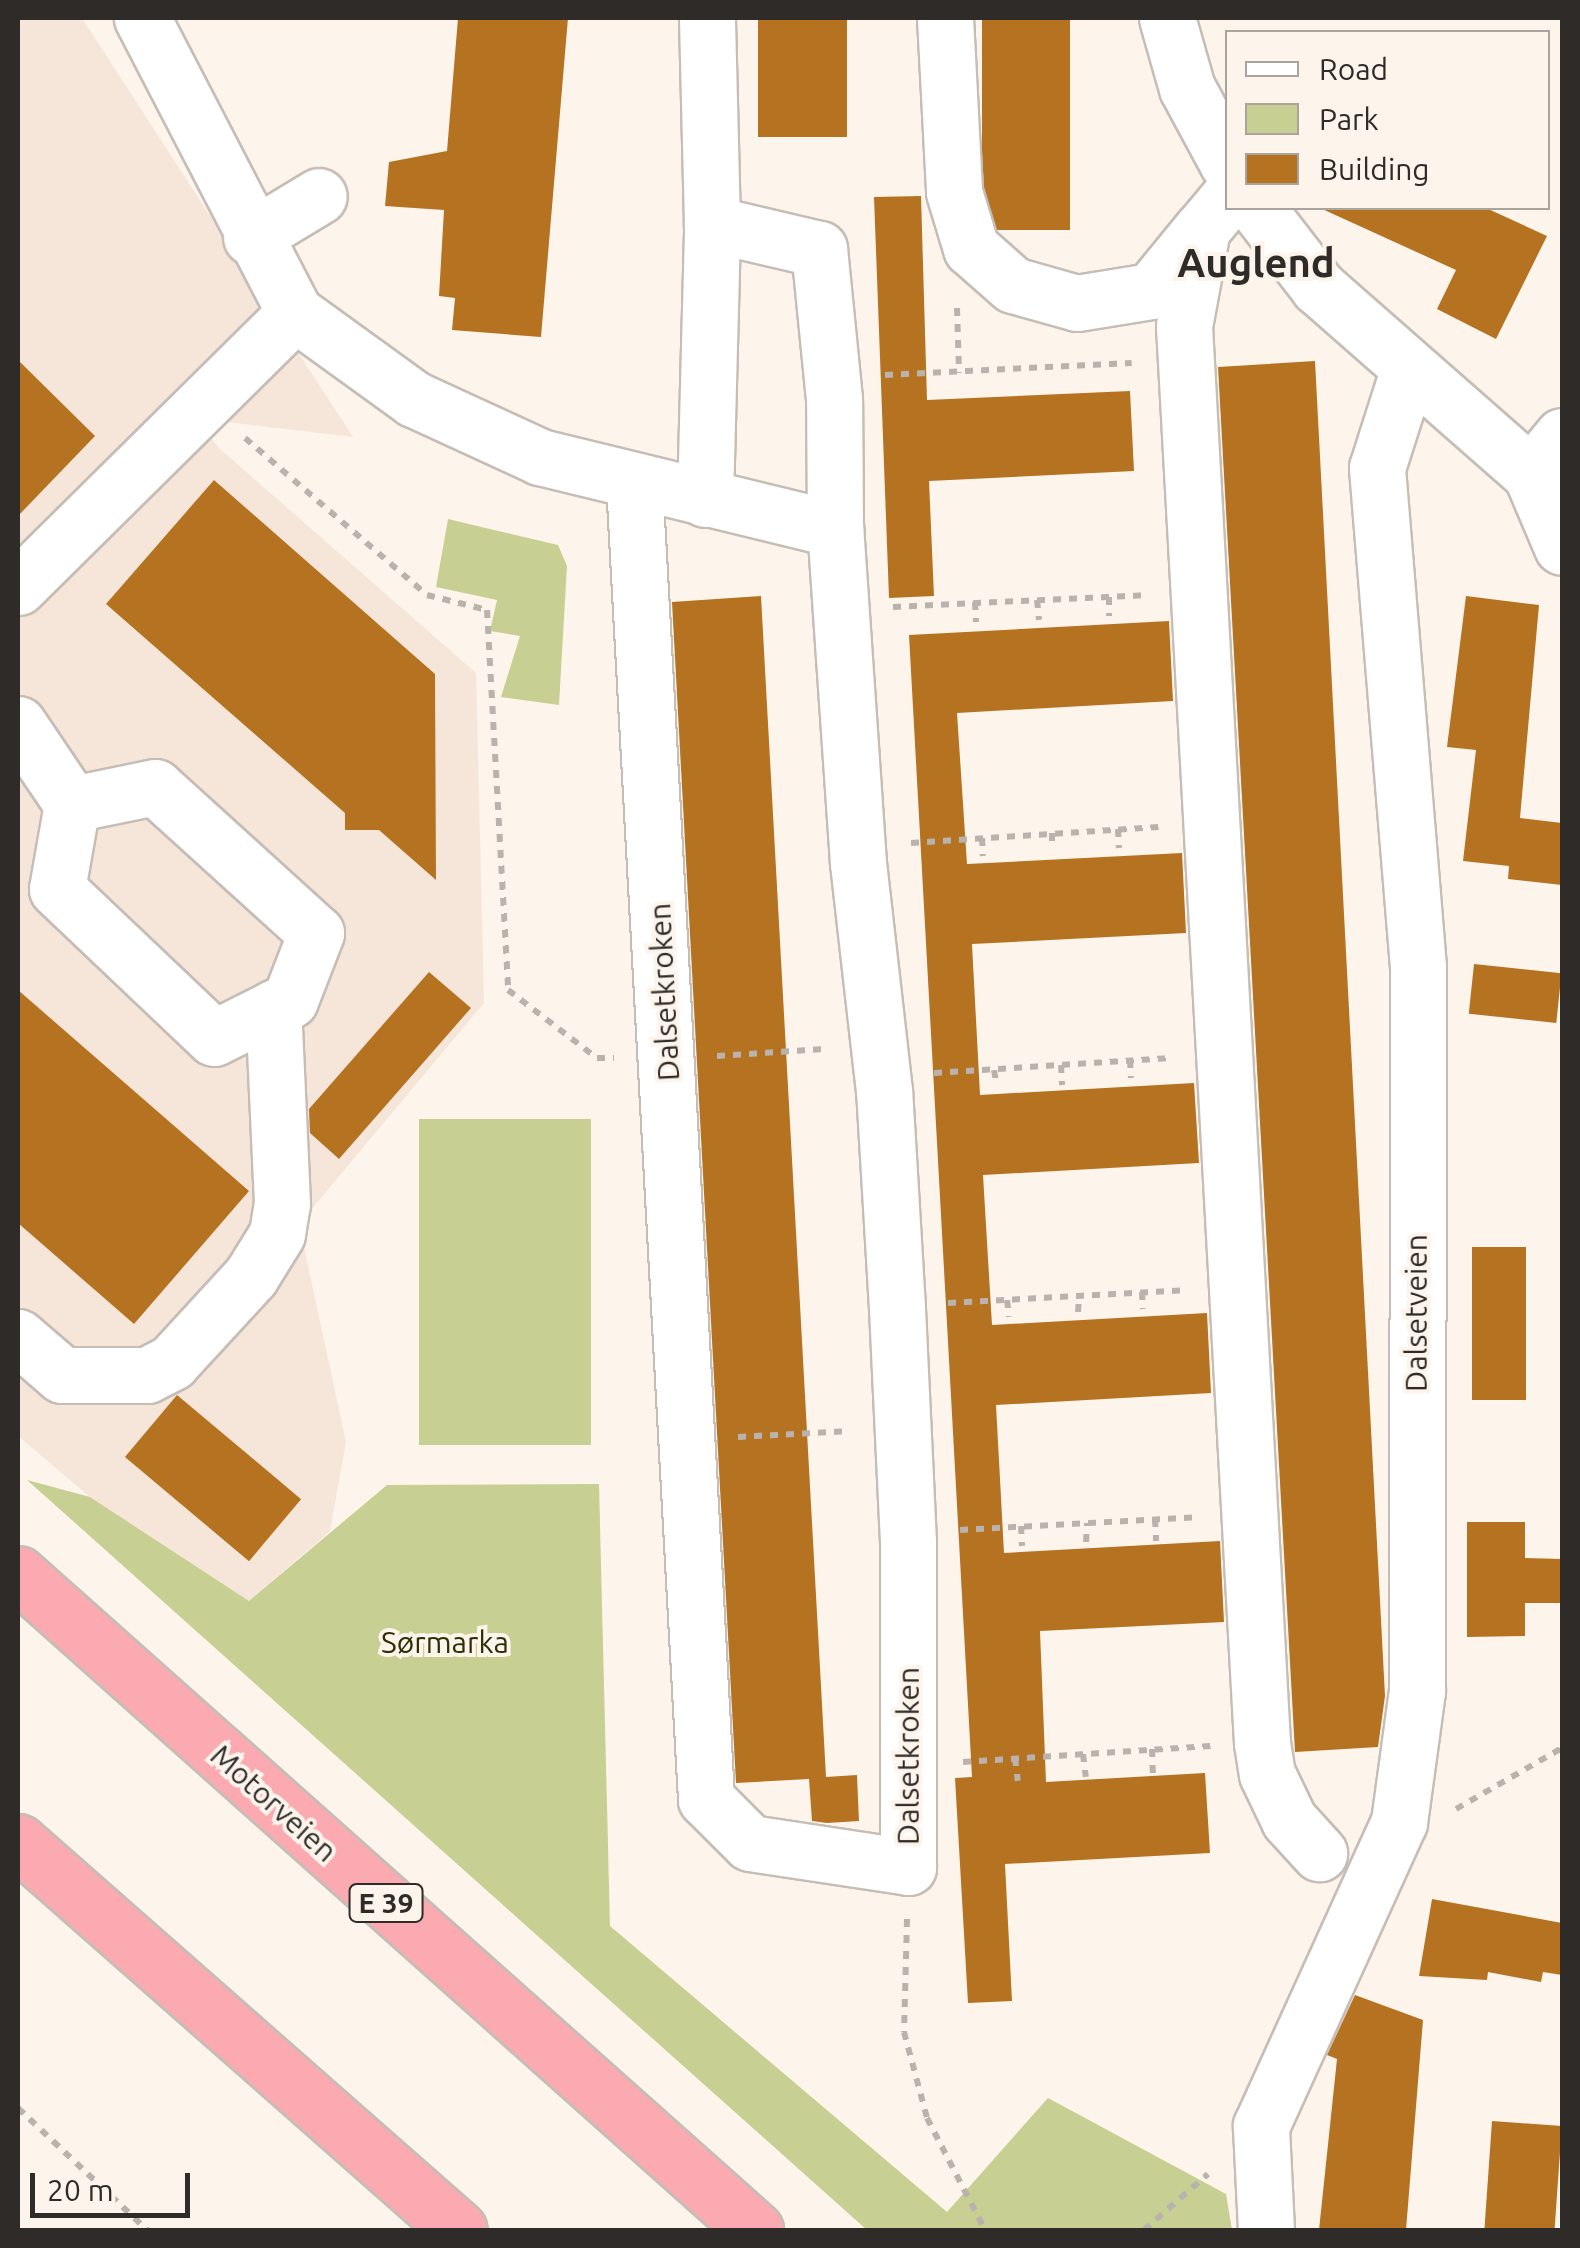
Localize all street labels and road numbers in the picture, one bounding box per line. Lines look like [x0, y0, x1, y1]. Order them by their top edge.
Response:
street label: Dalsetkroken [641, 902, 687, 1082]
street label: Dalsetveien [1398, 1234, 1434, 1392]
street label: Dalsetkroken [890, 1667, 926, 1845]
street label: Motorveien [204, 1737, 344, 1869]
road number: E 39 [348, 1880, 424, 1926]

